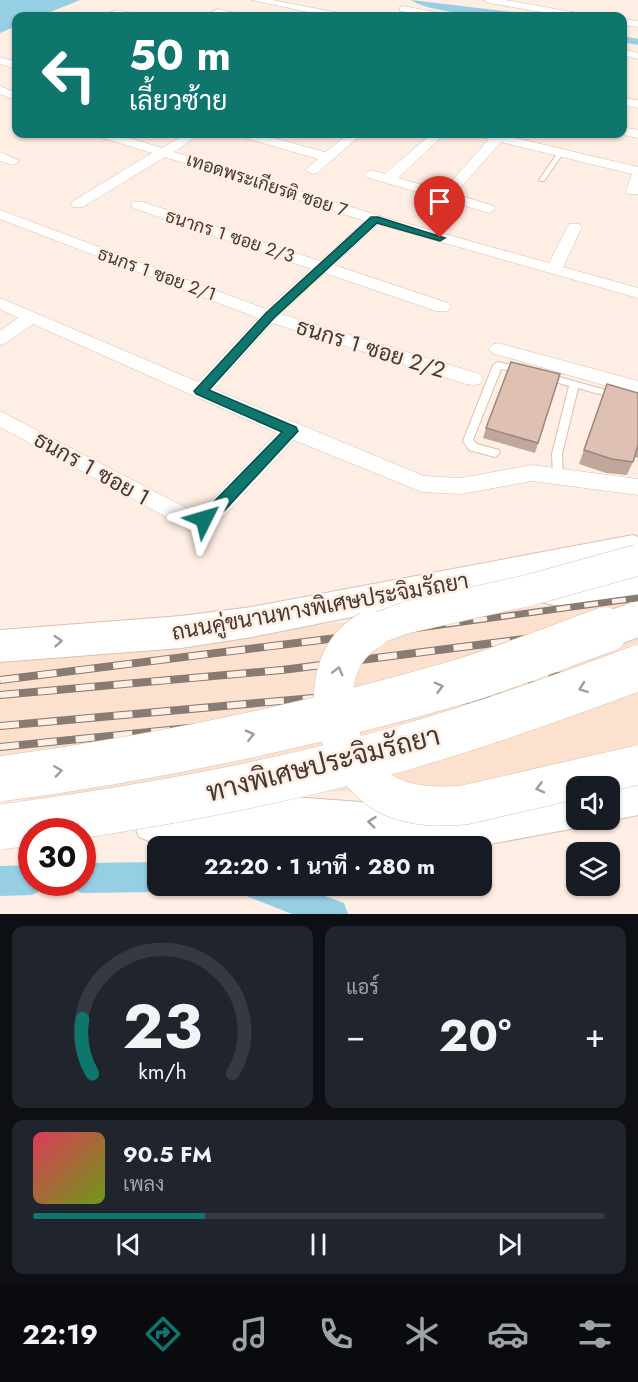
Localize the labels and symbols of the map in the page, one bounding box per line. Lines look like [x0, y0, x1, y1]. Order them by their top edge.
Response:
street label: เทอดพระเกียรติ ซอย 7 [183, 147, 351, 223]
pin [414, 176, 465, 238]
street label: ธนากร 1 ซอย 2/3 [162, 203, 298, 269]
street label: ธนกร 1 ซอย 2/1 [94, 241, 220, 307]
street label: ธนกร 1 ซอย 2/2 [293, 310, 449, 386]
street label: ธนกร 1 ซอย 1 [28, 423, 156, 513]
position arrow [172, 487, 236, 551]
street label: ถนนคู่ขนานทางพิเศษประจิมรัถยา [169, 564, 471, 648]
one-way arrow [54, 635, 63, 648]
one-way arrow [331, 667, 344, 677]
one-way arrow [578, 681, 589, 694]
one-way arrow [433, 682, 443, 695]
street label: ทางพิเศษประจิมรัถยา [202, 716, 444, 811]
one-way arrow [244, 730, 254, 743]
one-way arrow [53, 766, 63, 778]
one-way arrow [536, 781, 546, 794]
one-way arrow [368, 817, 377, 829]
speed limit sign: 30 [18, 818, 96, 896]

